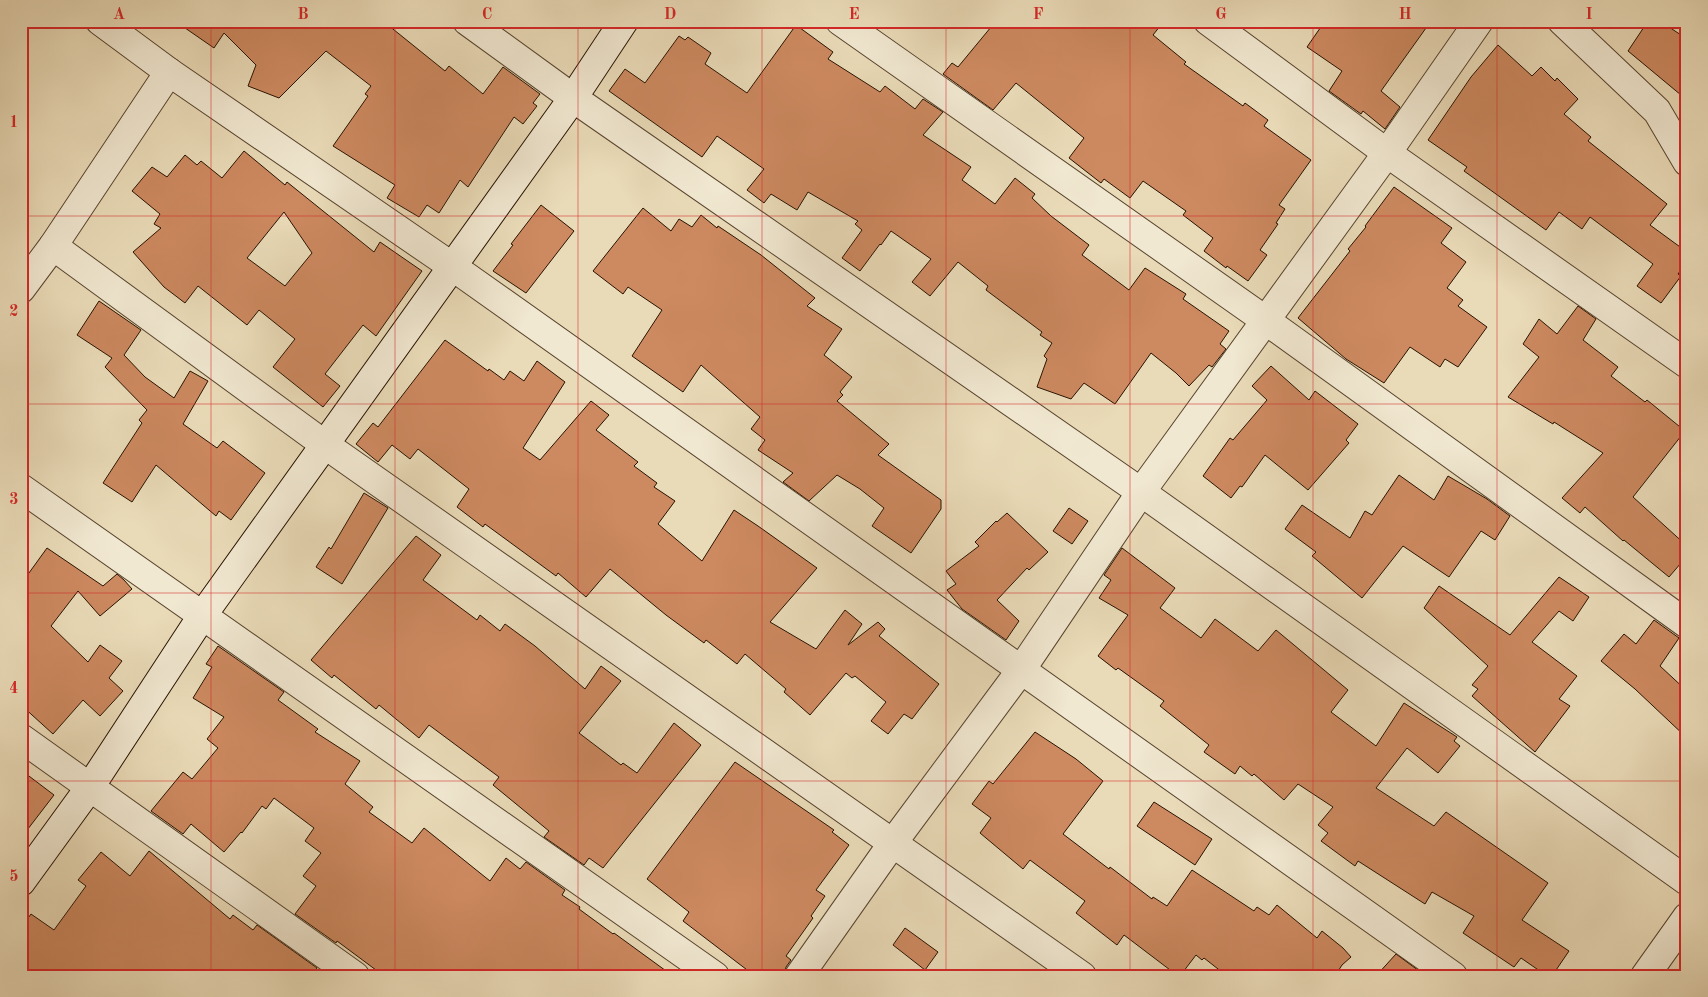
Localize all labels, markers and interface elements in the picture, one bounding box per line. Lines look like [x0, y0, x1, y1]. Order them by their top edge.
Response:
text: A [113, 7, 125, 23]
text: B [297, 7, 309, 23]
text: C [482, 7, 492, 23]
text: D [664, 7, 676, 23]
text: E [848, 7, 860, 23]
text: F [1033, 7, 1044, 23]
text: G [1215, 7, 1227, 23]
text: H [1398, 7, 1412, 23]
text: I [1585, 7, 1593, 23]
text: 1 [9, 115, 19, 131]
text: 2 [9, 304, 19, 320]
text: 3 [9, 492, 19, 508]
text: 4 [9, 681, 19, 697]
text: 5 [9, 869, 19, 885]

